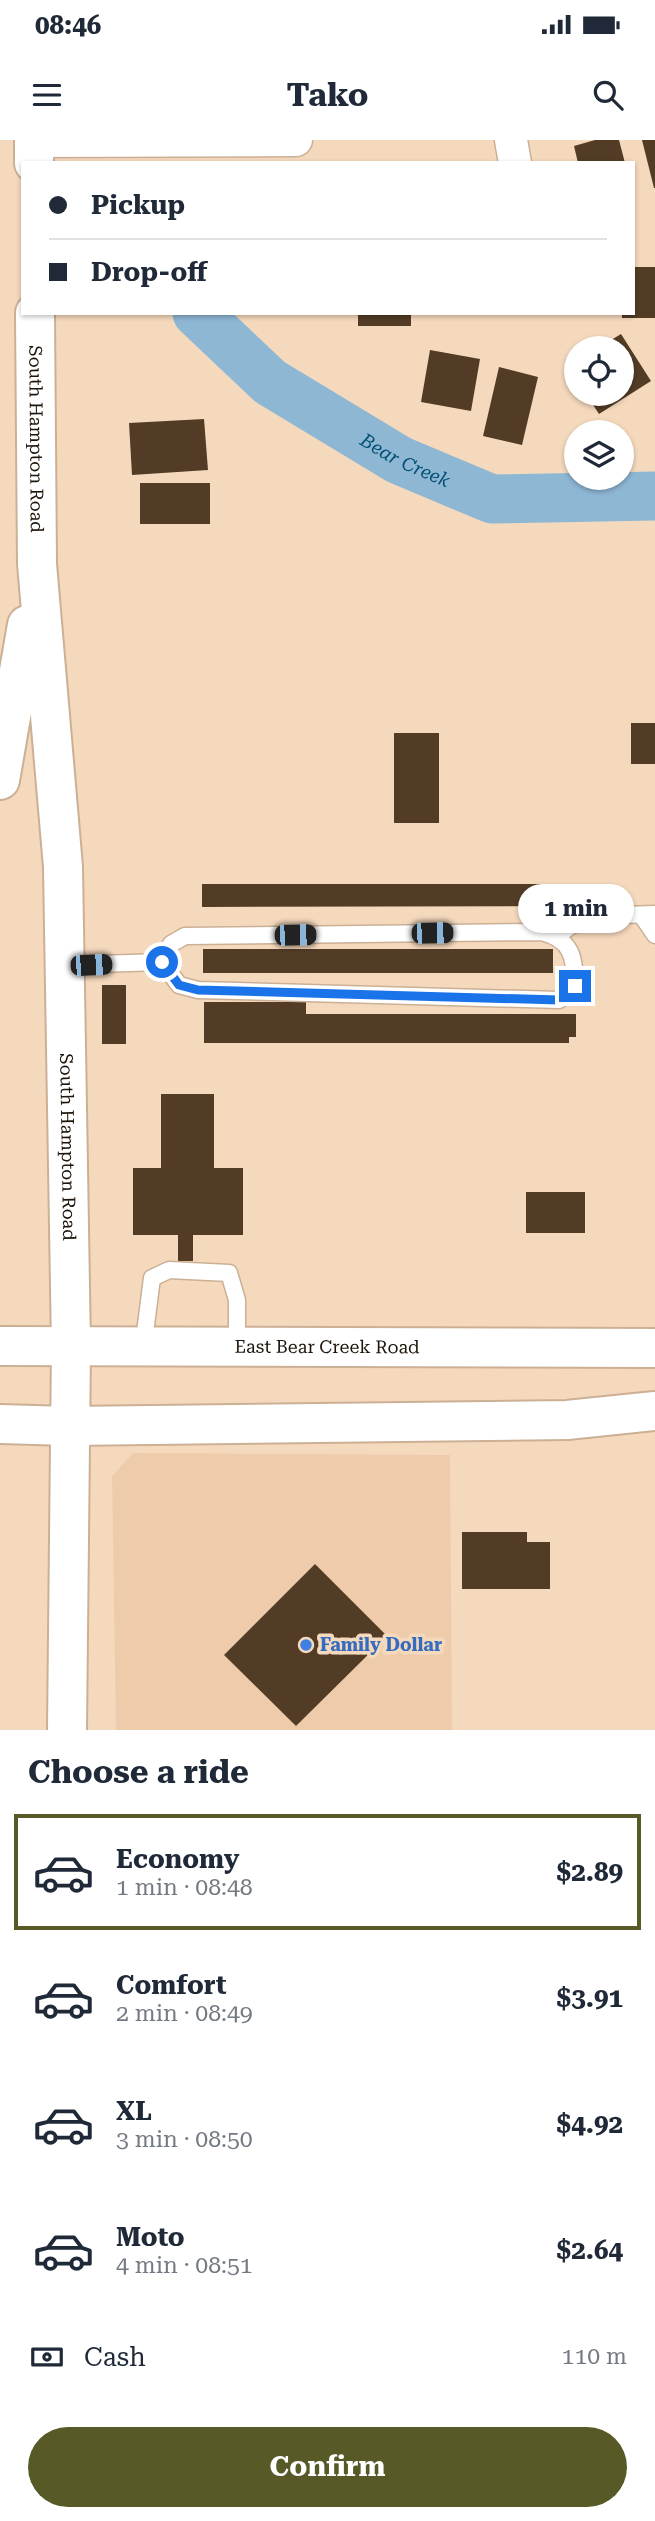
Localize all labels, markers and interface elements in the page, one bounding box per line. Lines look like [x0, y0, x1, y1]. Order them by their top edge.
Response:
text: 08:46 [35, 10, 101, 40]
icon: menu [28, 76, 66, 114]
text: Tako [287, 76, 368, 114]
icon: search [589, 76, 627, 114]
text: Pickup [91, 190, 185, 220]
text: Drop-off [91, 257, 207, 287]
map controls [564, 336, 634, 490]
button: locate [564, 336, 634, 406]
street label: South Hampton Road [25, 345, 48, 533]
button: layers [564, 420, 634, 490]
water label: Bear Creek [355, 428, 454, 492]
callout: 1 min [517, 884, 633, 934]
text: 1 min [544, 895, 608, 922]
car [411, 922, 454, 944]
car [274, 924, 317, 946]
route start [146, 946, 178, 978]
car [70, 954, 113, 976]
route end [559, 970, 591, 1002]
street label: South Hampton Road [56, 1053, 80, 1241]
street label: East Bear Creek Road [234, 1336, 420, 1357]
place label: Family Dollar [320, 1634, 442, 1655]
marker: Family Dollar [298, 1637, 314, 1653]
text: Choose a ride [28, 1753, 249, 1791]
icon: car [32, 1841, 95, 1904]
text: Economy [116, 1844, 239, 1874]
text: $2.89 [557, 1857, 623, 1887]
text: 1 min · 08:48 [116, 1874, 253, 1901]
icon: car [32, 1967, 95, 2030]
text: Comfort [116, 1970, 226, 2000]
text: $3.91 [557, 1983, 623, 2013]
text: 2 min · 08:49 [116, 2000, 253, 2027]
icon: car [32, 2093, 95, 2156]
text: XL [116, 2096, 152, 2126]
text: $4.92 [557, 2109, 623, 2139]
text: 3 min · 08:50 [116, 2126, 253, 2153]
icon: car [32, 2219, 95, 2282]
text: Moto [116, 2222, 185, 2252]
text: $2.64 [557, 2235, 623, 2265]
text: 4 min · 08:51 [116, 2252, 253, 2279]
icon: cash [28, 2338, 66, 2376]
text: Cash [84, 2342, 146, 2372]
text: 110 m [562, 2343, 627, 2370]
button: Confirm [28, 2427, 627, 2507]

